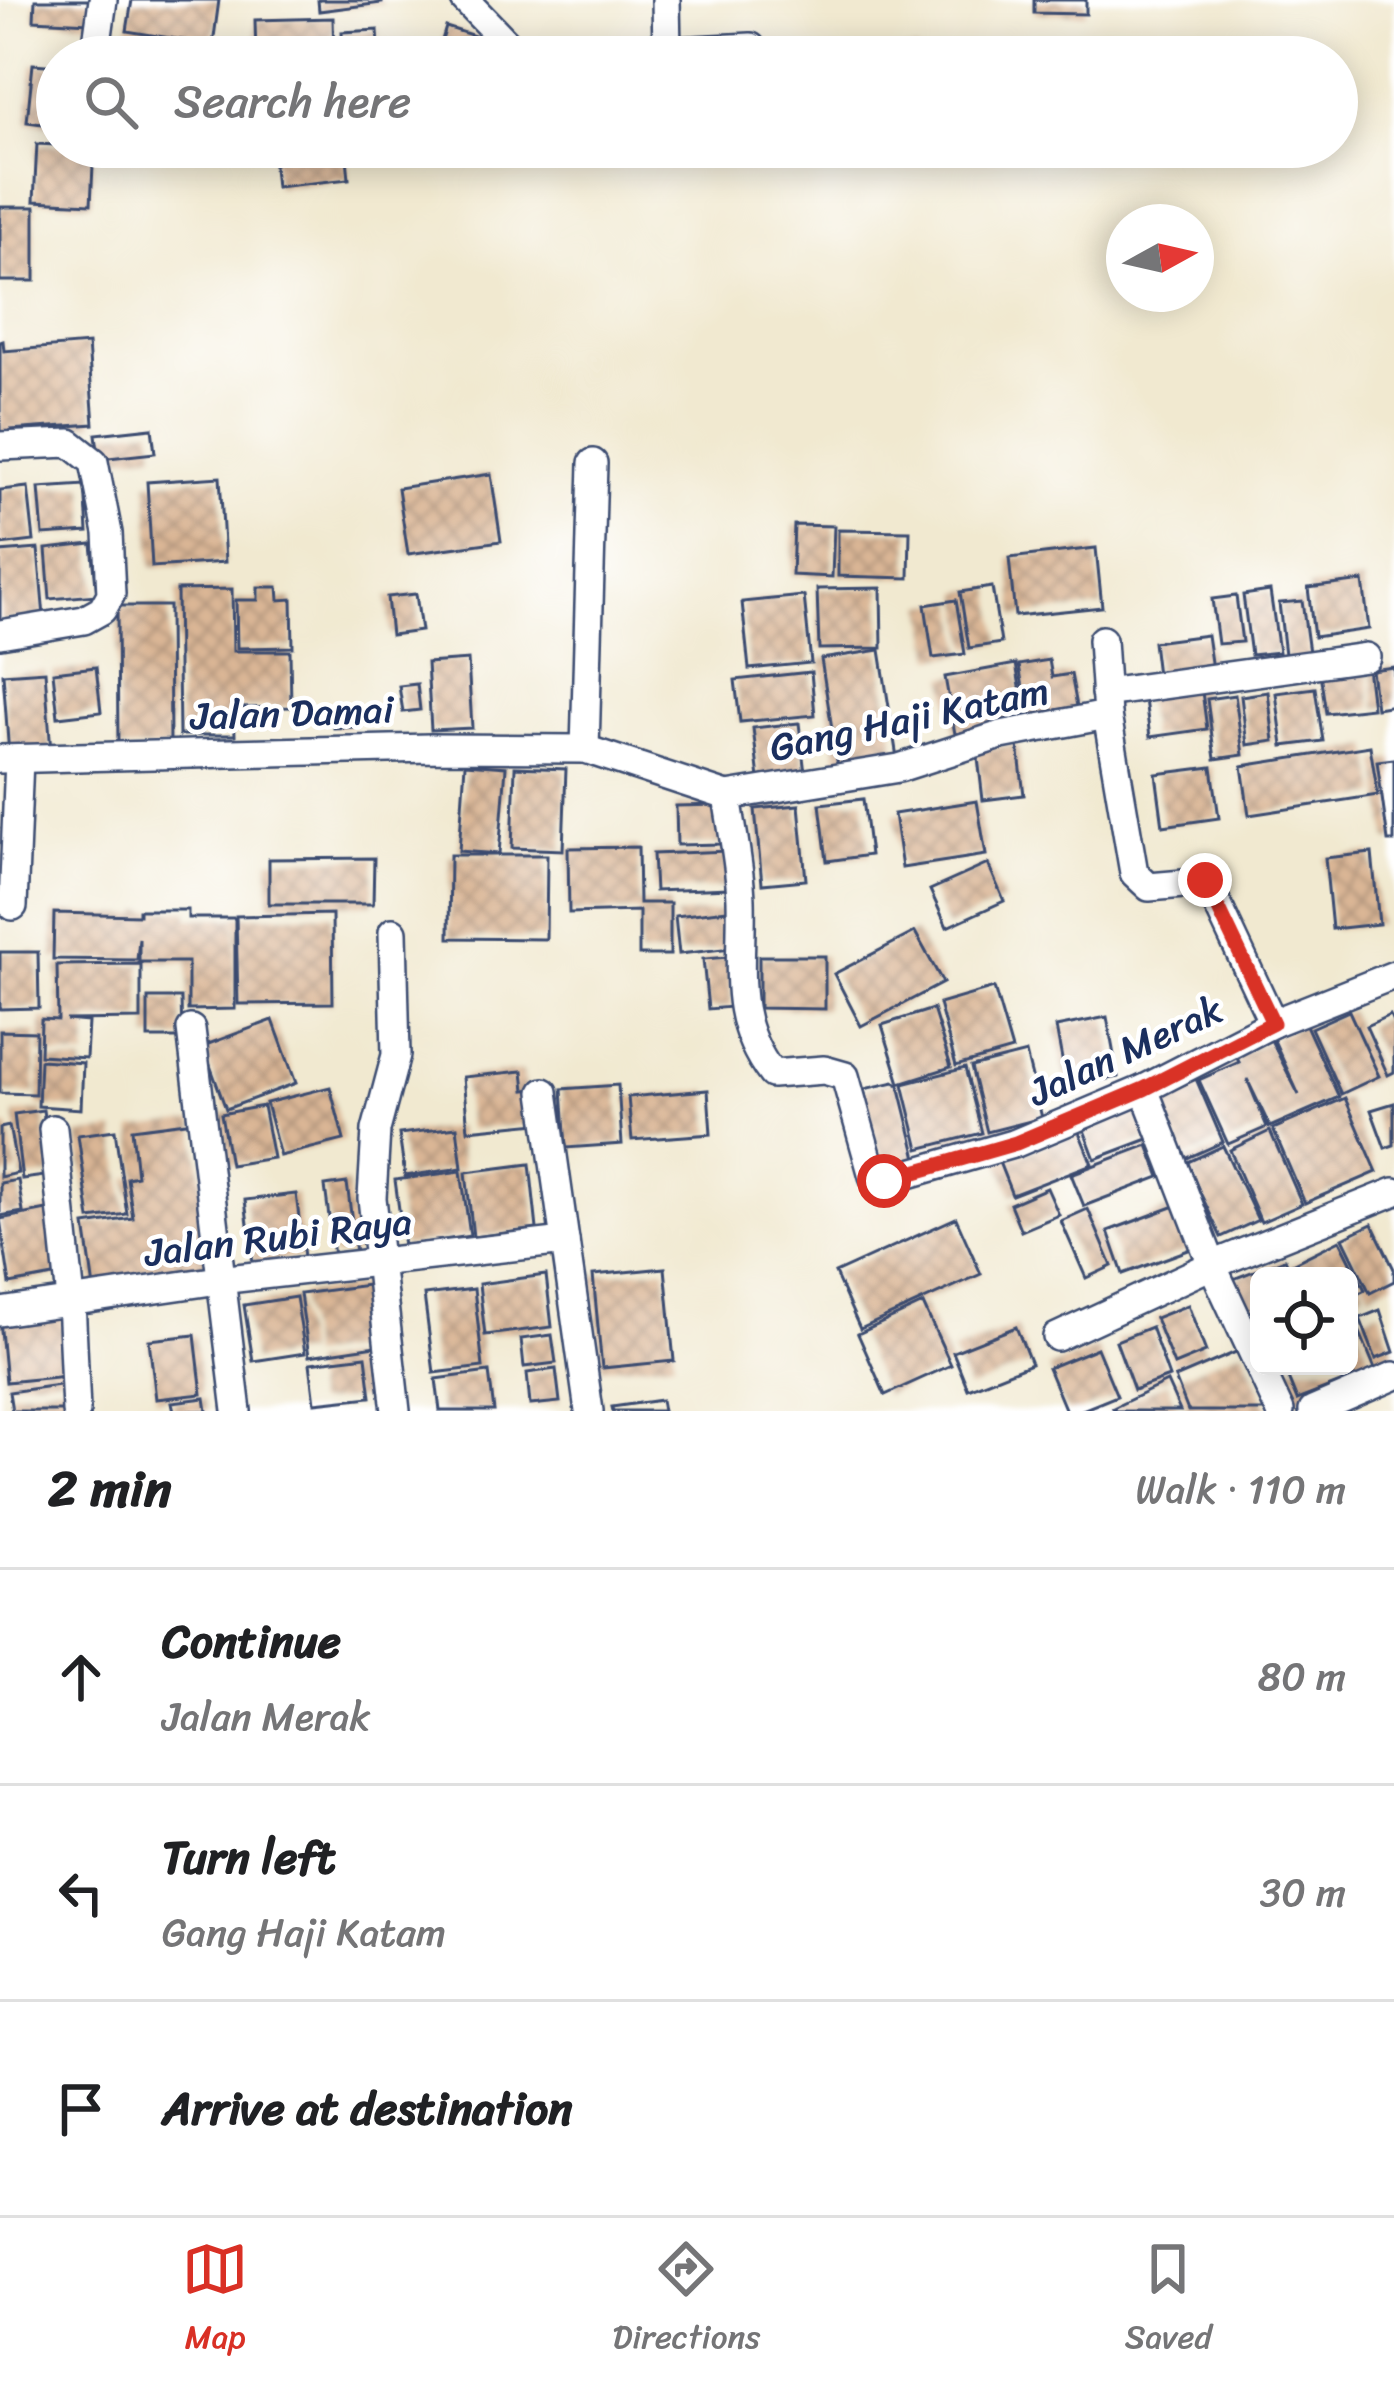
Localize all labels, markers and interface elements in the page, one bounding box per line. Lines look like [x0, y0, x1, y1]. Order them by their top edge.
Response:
search box [36, 36, 1358, 168]
text: Search here [174, 62, 411, 142]
icon: search [78, 69, 144, 135]
north arrow [1106, 204, 1214, 312]
street label: Gang Haji Katam [763, 655, 1055, 782]
street label: Jalan Damai [187, 674, 396, 751]
route end [1178, 853, 1232, 907]
street label: Jalan Merak [1014, 975, 1234, 1127]
route start [857, 1154, 911, 1208]
street label: Jalan Rubi Raya [139, 1186, 416, 1287]
map controls [1250, 1267, 1358, 1375]
button: locate [1250, 1267, 1358, 1375]
text: 2 min [48, 1444, 171, 1534]
text: Walk · 110 m [1136, 1455, 1346, 1524]
text: Continue [162, 1602, 341, 1682]
text: 80 m [1258, 1642, 1346, 1711]
icon: ahead [48, 1644, 114, 1710]
text: Jalan Merak [162, 1682, 370, 1751]
text: Turn left [162, 1818, 335, 1898]
text: 30 m [1260, 1858, 1346, 1927]
icon: left [48, 1860, 114, 1926]
text: Gang Haji Katam [162, 1898, 446, 1967]
text: Arrive at destination [162, 2069, 572, 2149]
icon: arrive [48, 2076, 114, 2142]
tab: Map [182, 2236, 248, 2366]
tab: Directions [613, 2236, 760, 2366]
tab: Saved [1125, 2236, 1212, 2366]

